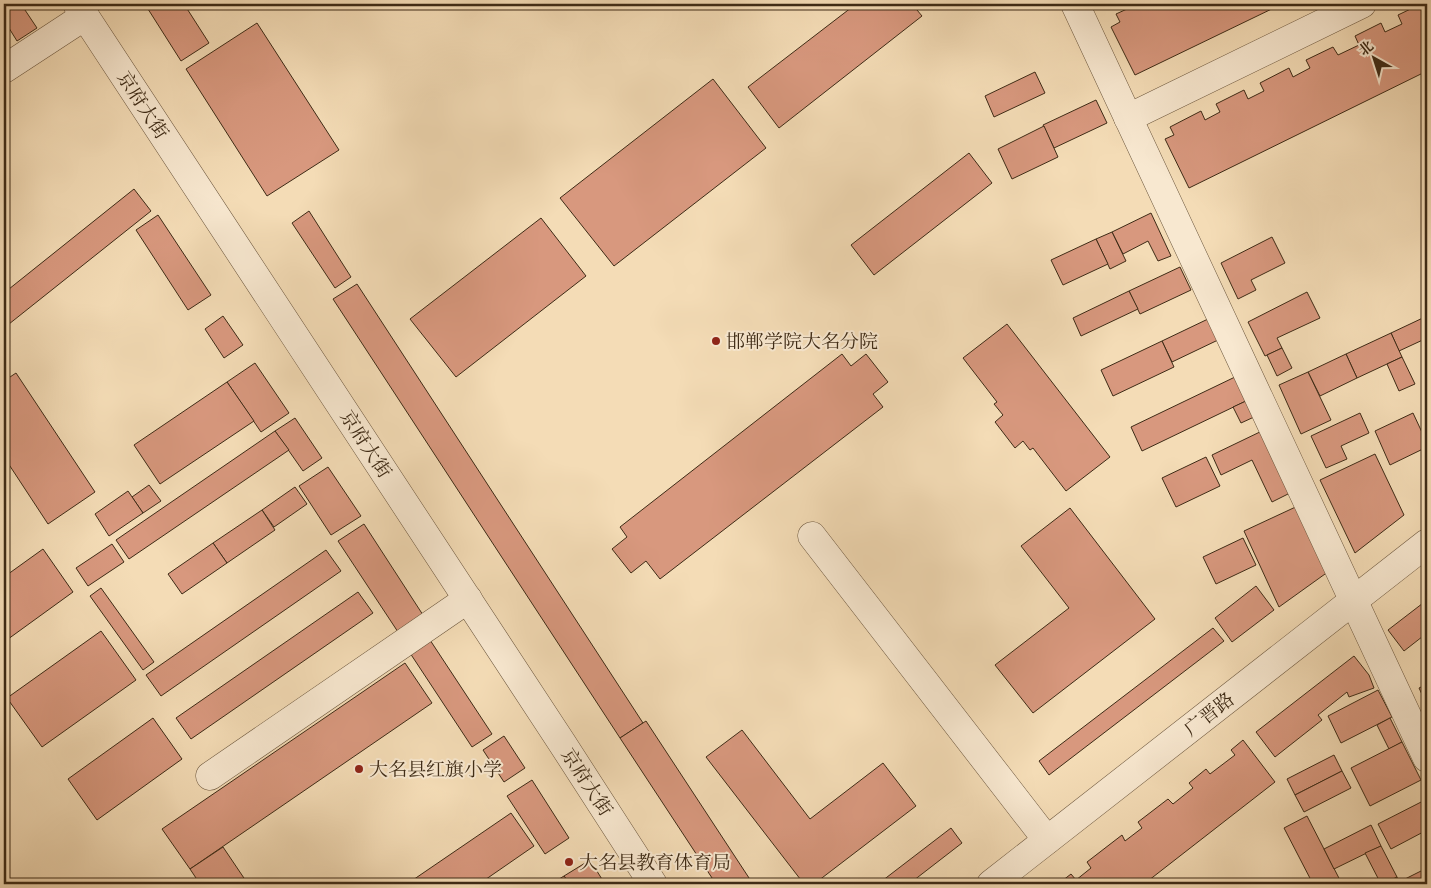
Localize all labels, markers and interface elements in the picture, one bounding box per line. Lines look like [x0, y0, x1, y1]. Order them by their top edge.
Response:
north arrow [1348, 32, 1398, 82]
text: 北 [1355, 37, 1377, 59]
street label: 京府大街 [113, 67, 173, 143]
place label: 邯郸学院大名分院 [726, 330, 878, 353]
marker: 邯郸学院大名分院 [710, 335, 722, 347]
street label: 京府大街 [336, 406, 396, 482]
street label: 广晋路 [1179, 687, 1239, 741]
street label: 京府大街 [557, 744, 617, 820]
place label: 大名县红旗小学 [369, 758, 502, 781]
marker: 大名县红旗小学 [353, 763, 365, 775]
place label: 大名县教育体育局 [579, 851, 731, 874]
marker: 大名县教育体育局 [563, 856, 575, 868]

